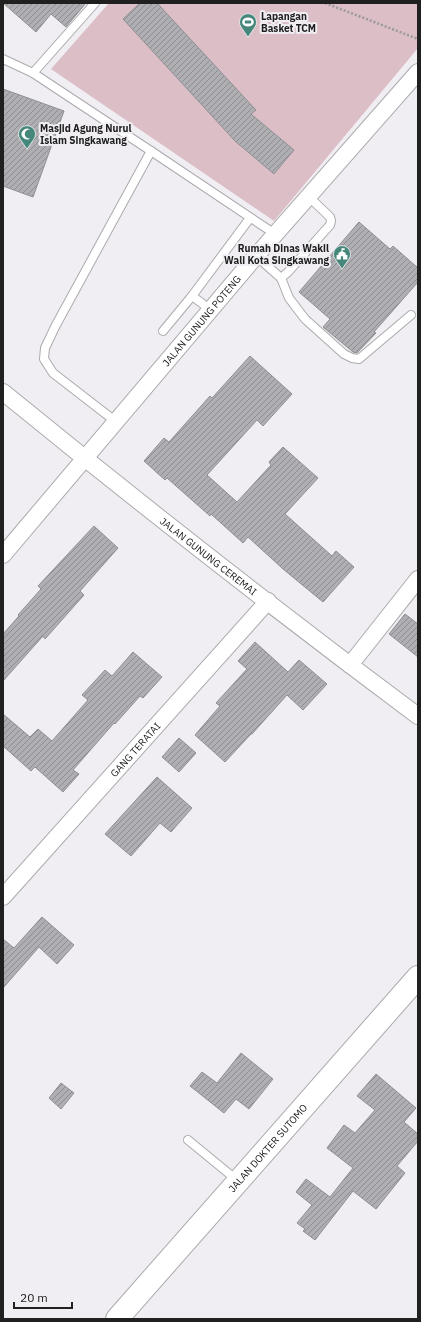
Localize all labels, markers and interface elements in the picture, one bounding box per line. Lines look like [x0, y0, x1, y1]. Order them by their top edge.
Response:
place label: Lapangan Basket TCM [261, 10, 316, 35]
sports icon: Lapangan Basket TCM [238, 12, 258, 37]
place label: Masjid Agung Nurul Islam Singkawang [40, 122, 131, 147]
mosque icon: Masjid Agung Nurul Islam Singkawang [17, 124, 37, 149]
place label: Rumah Dinas Wakil Wali Kota Singkawang [224, 242, 329, 267]
public building icon: Rumah Dinas Wakil Wali Kota Singkawang [332, 244, 352, 269]
street label: JALAN GUNUNG POTENG [160, 273, 244, 369]
street label: JALAN GUNUNG CEREMAI [157, 515, 259, 598]
street label: GANG TERATAI [108, 720, 163, 780]
street label: JALAN DOKTER SUTOMO [226, 1101, 310, 1195]
scale bar [14, 1284, 72, 1310]
text: 20 m [20, 1290, 48, 1305]

